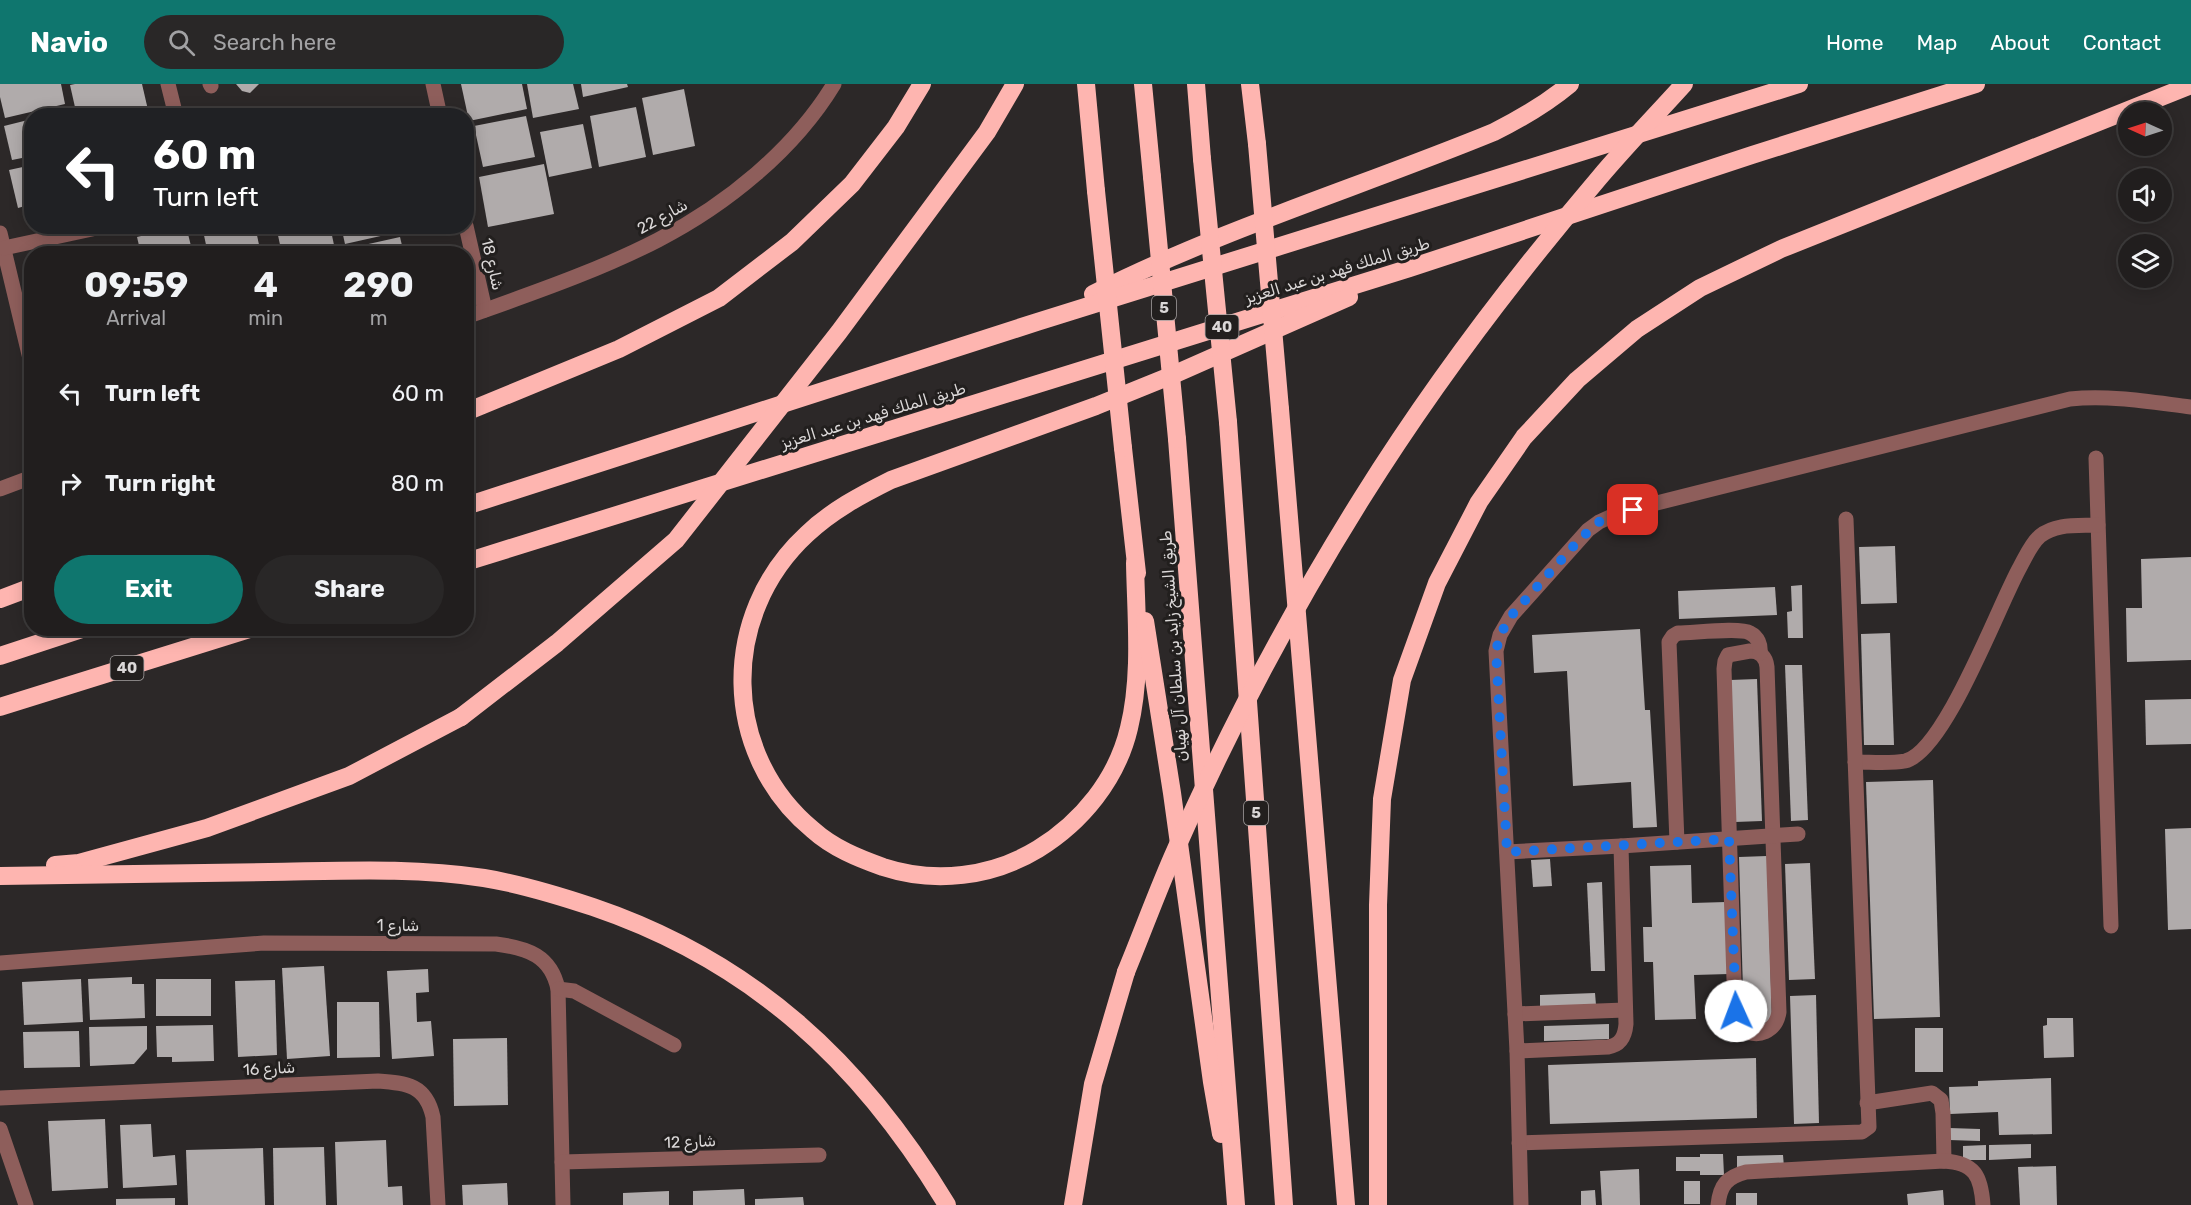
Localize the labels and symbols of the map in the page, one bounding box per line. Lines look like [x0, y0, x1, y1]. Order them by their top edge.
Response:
north arrow [2118, 102, 2172, 156]
street label: شارع 22 [634, 195, 692, 240]
street label: طريق الملك فهد بن عبد العزيز [1242, 233, 1432, 309]
street label: شارع 18 [475, 236, 508, 292]
road number: 5 [1152, 296, 1176, 320]
road number: 40 [1206, 315, 1238, 339]
street label: طريق الملك فهد بن عبد العزيز [778, 378, 968, 454]
pin [1607, 484, 1658, 535]
street label: طريق الشيخ زايد بن سلطان آل نهيان [1156, 530, 1193, 762]
road number: 40 [110, 656, 144, 680]
road number: 5 [1244, 801, 1268, 825]
street label: شارع 1 [377, 916, 419, 937]
position arrow [1704, 979, 1768, 1043]
street label: شارع 16 [242, 1058, 296, 1081]
street label: شارع 12 [664, 1131, 716, 1154]

